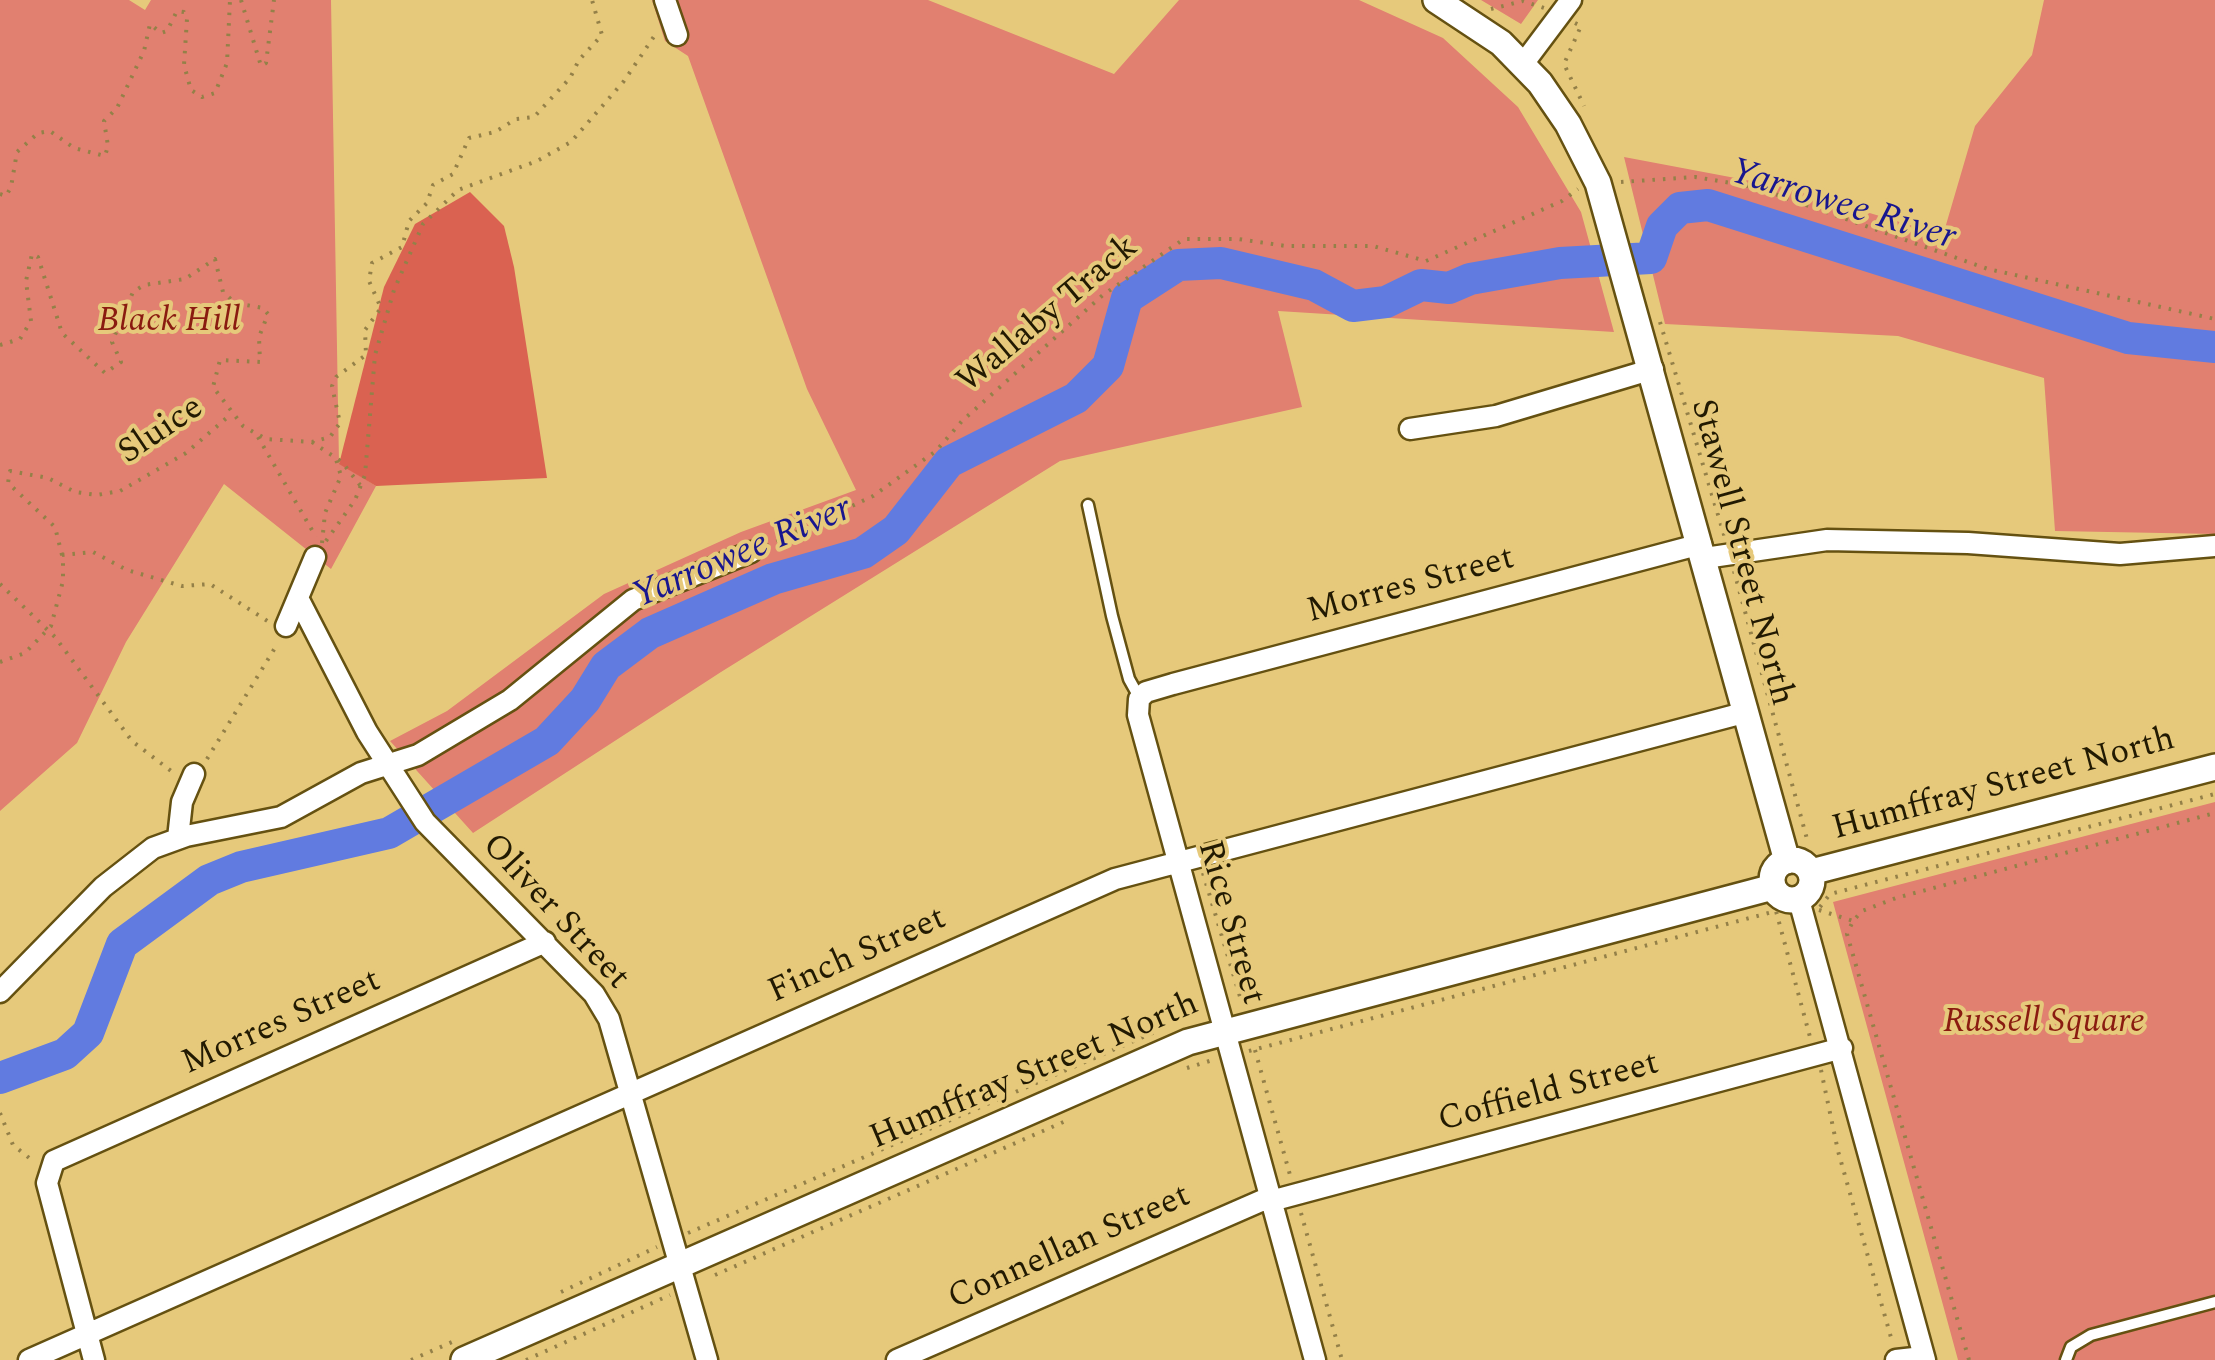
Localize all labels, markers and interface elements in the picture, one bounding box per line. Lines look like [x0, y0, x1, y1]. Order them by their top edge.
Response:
water label: Yarrowee River [1723, 151, 1961, 263]
street label: Wallaby Track [950, 228, 1148, 404]
park label: Black Hill [97, 302, 241, 344]
street label: Sluice [112, 389, 212, 475]
street label: Stawell Street North [1679, 395, 1801, 711]
water label: Yarrowee River [626, 488, 860, 622]
street label: Morres Street [1303, 539, 1519, 635]
street label: Humffray Street North [1828, 720, 2180, 852]
street label: Oliver Street [471, 826, 637, 1000]
street label: Rice Street [1186, 836, 1272, 1010]
street label: Finch Street [763, 899, 953, 1015]
street label: Morres Street [176, 962, 388, 1086]
street label: Humffray Street North [864, 985, 1206, 1161]
park label: Russell Square [1943, 1003, 2145, 1045]
street label: Coffield Street [1434, 1044, 1664, 1144]
street label: Connellan Street [942, 1177, 1198, 1321]

